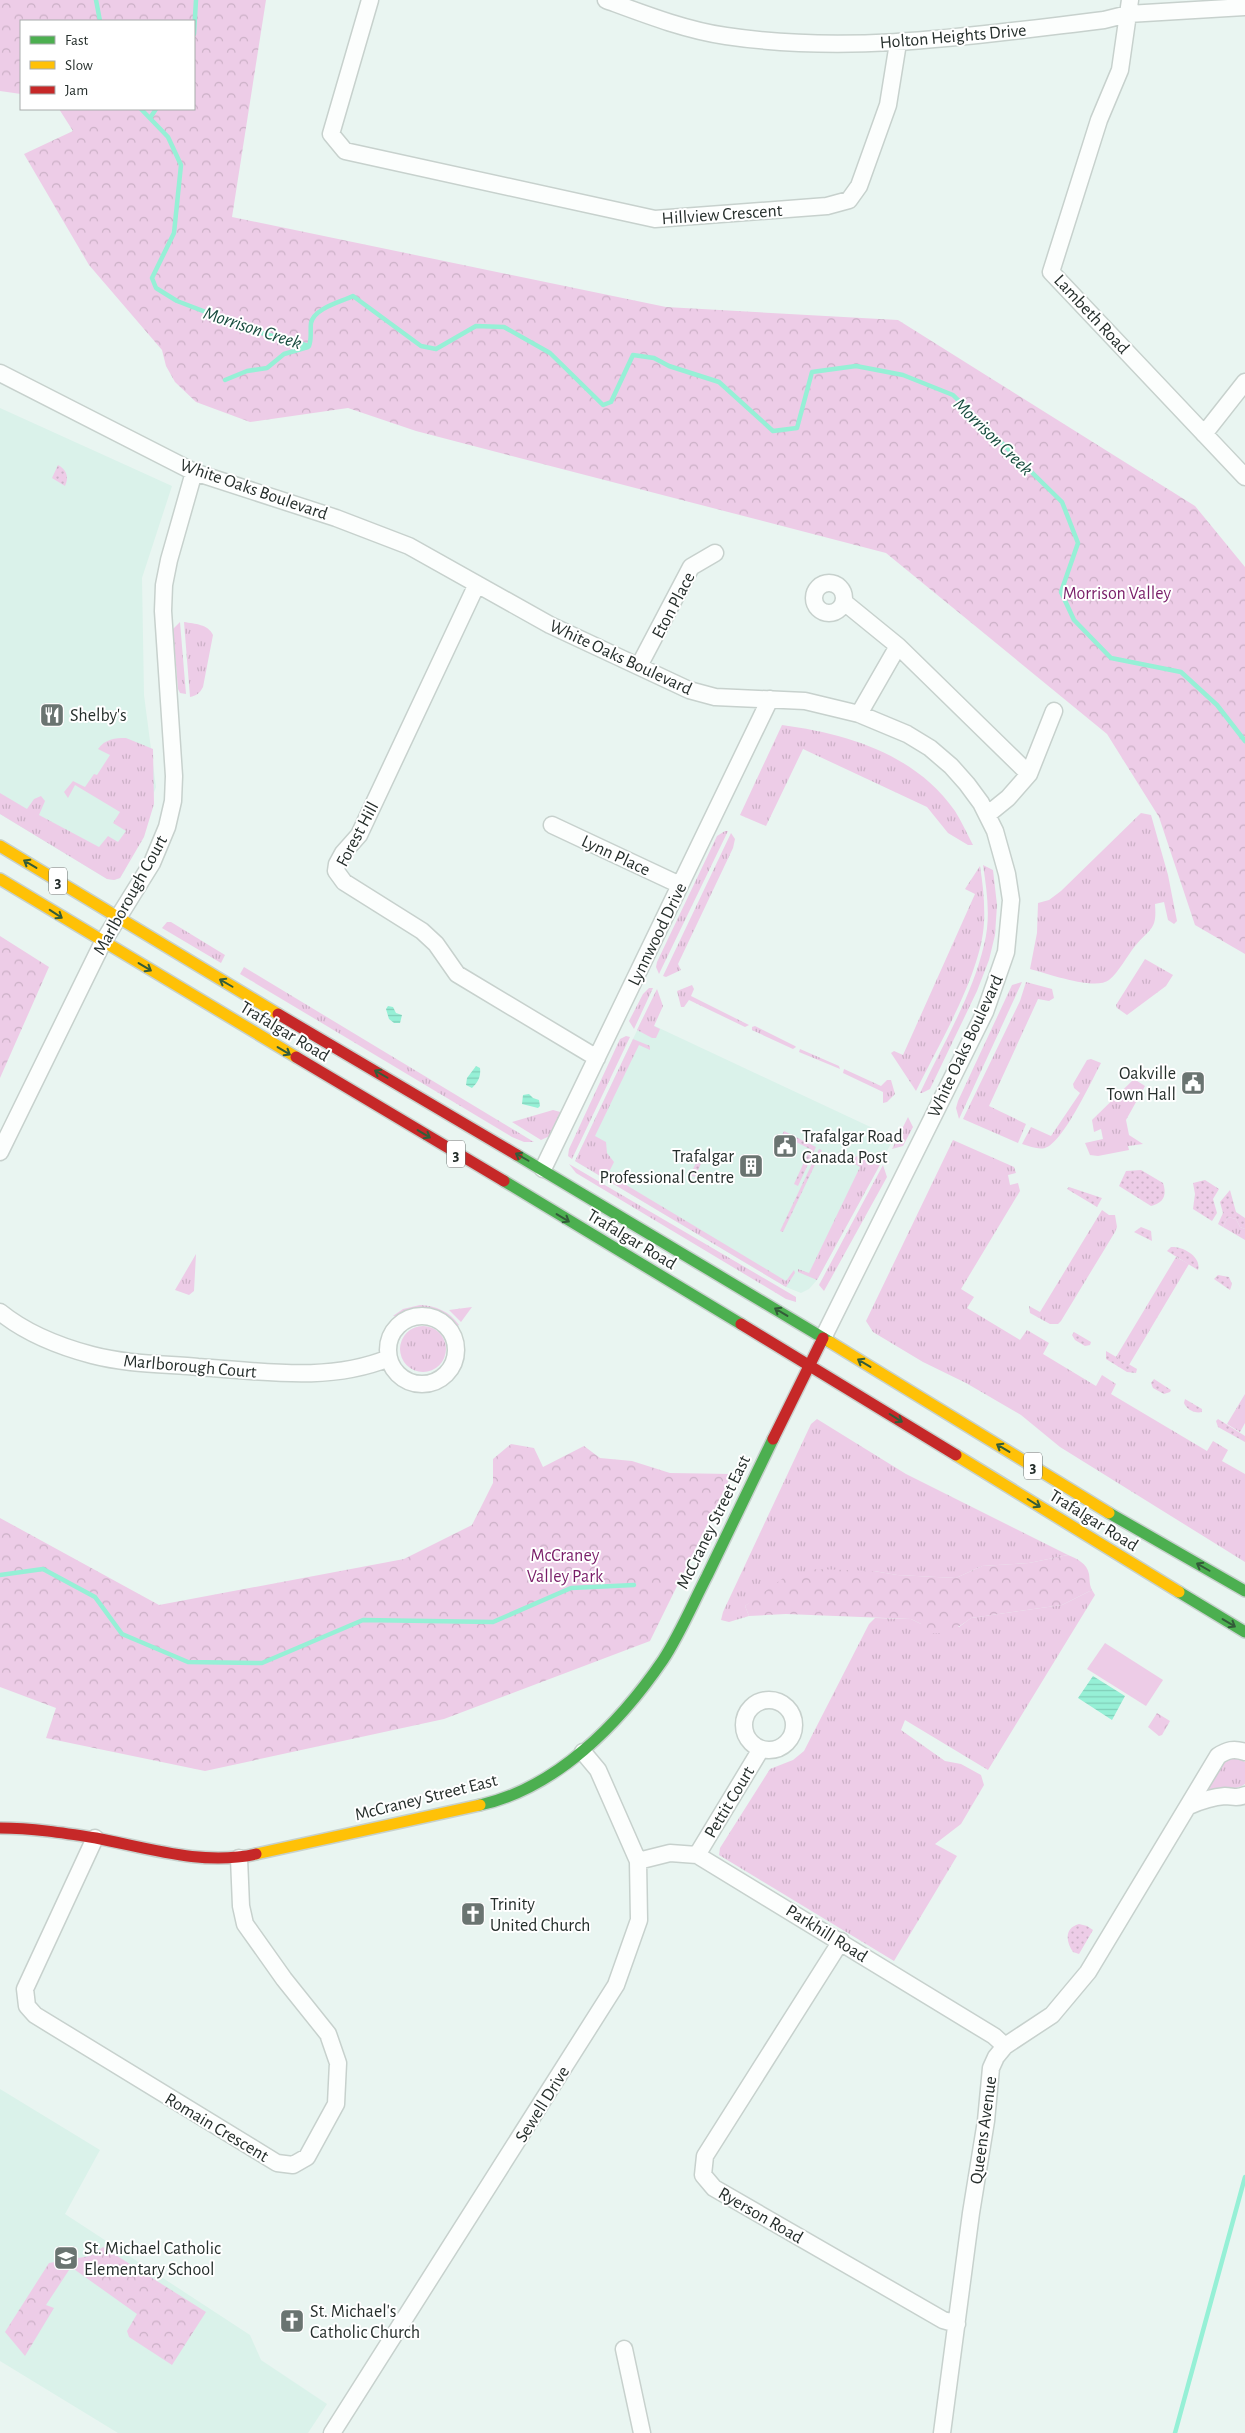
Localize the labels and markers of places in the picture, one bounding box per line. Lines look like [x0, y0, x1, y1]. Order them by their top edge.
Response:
restaurant icon: Shelby's [39, 702, 65, 728]
place label: Shelby's [70, 707, 127, 725]
place label: Oakville Town Hall [1106, 1065, 1176, 1104]
public building icon: Oakville Town Hall [1180, 1070, 1206, 1096]
place label: Trafalgar Road Canada Post [802, 1128, 903, 1167]
public building icon: Trafalgar Road Canada Post [772, 1133, 798, 1159]
place label: Trafalgar Professional Centre [599, 1148, 734, 1187]
building icon: Trafalgar Professional Centre [738, 1153, 764, 1179]
place label: Trinity United Church [490, 1896, 590, 1935]
church icon: Trinity United Church [460, 1901, 486, 1927]
place label: St. Michael Catholic Elementary School [84, 2240, 221, 2279]
school or university icon: St. Michael Catholic Elementary School [53, 2245, 79, 2271]
place label: St. Michael's Catholic Church [310, 2303, 420, 2342]
church icon: St. Michael's Catholic Church [279, 2308, 305, 2334]

